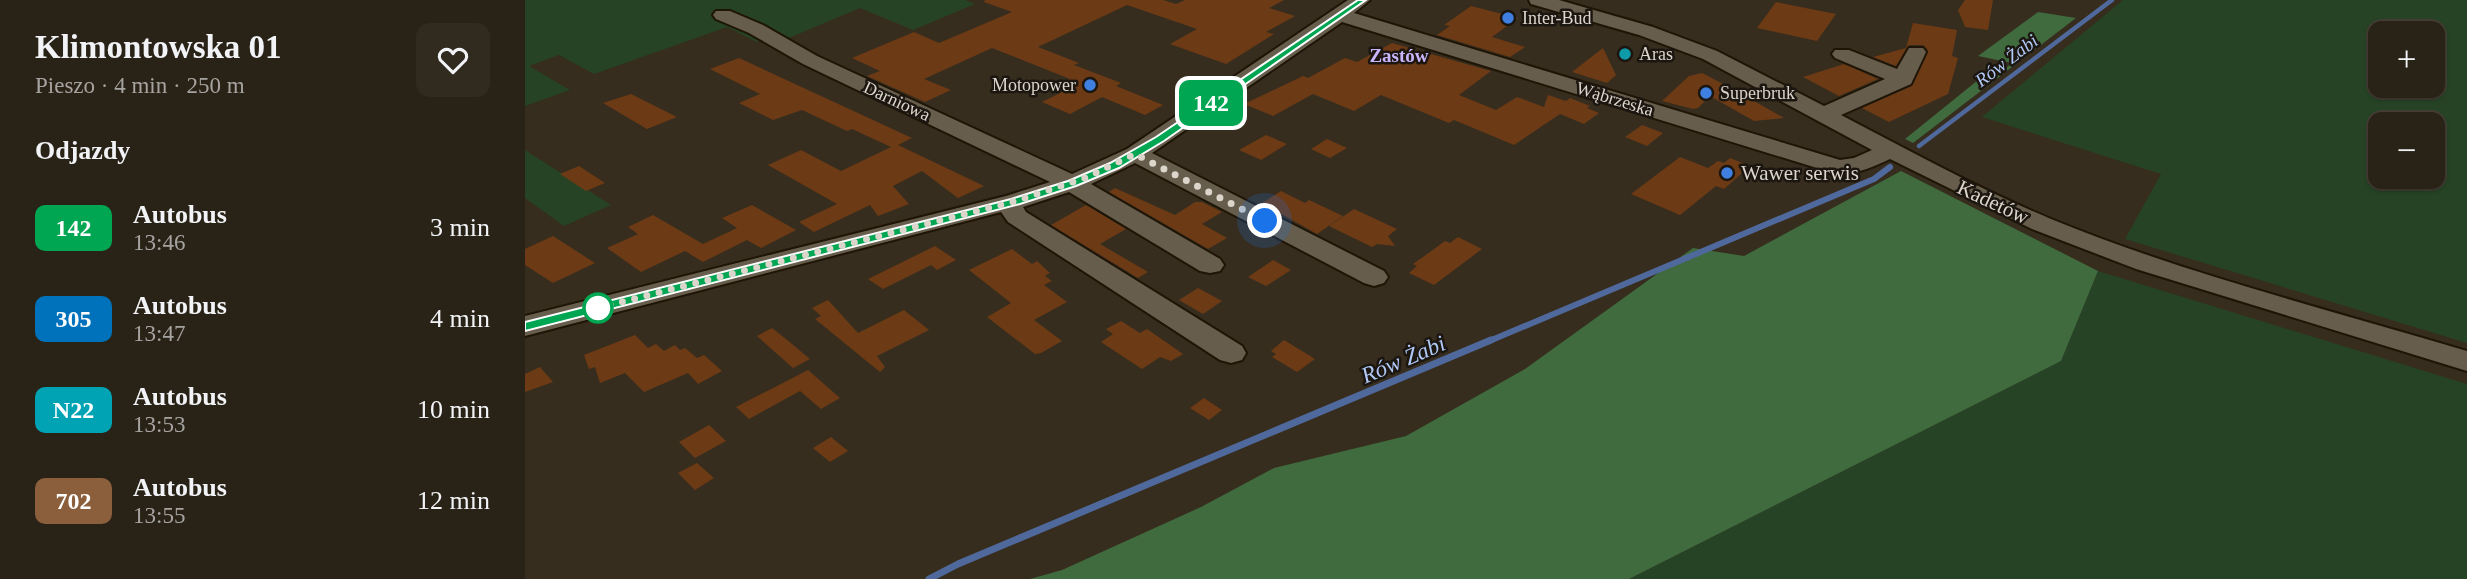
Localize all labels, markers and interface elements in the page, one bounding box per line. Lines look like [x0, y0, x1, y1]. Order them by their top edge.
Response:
place label: Inter-Bud [1522, 8, 1592, 28]
marker: Inter-Bud [1500, 10, 1516, 26]
map controls [2368, 21, 2445, 189]
button: + [2368, 21, 2445, 98]
button: heart [416, 23, 490, 97]
text: Klimontowska 01 [35, 29, 282, 65]
water label: Rów Żabi [1970, 30, 2042, 91]
place label: Aras [1639, 44, 1673, 64]
district label: Zastów [1369, 45, 1429, 66]
marker: Aras [1617, 46, 1633, 62]
text: Pieszo · 4 min · 250 m [35, 73, 245, 98]
place label: Motopower [992, 75, 1076, 95]
street label: Darniowa [861, 77, 933, 125]
marker: Motopower [1082, 77, 1098, 93]
street label: Wąbrzeska [1574, 78, 1656, 120]
line badge: 142 [1171, 80, 1251, 126]
place label: Superbruk [1720, 83, 1795, 103]
marker: Superbruk [1698, 85, 1714, 101]
text: 142 [1193, 90, 1229, 116]
button: − [2368, 112, 2445, 189]
text: Odjazdy [35, 136, 130, 165]
place label: Wawer serwis [1741, 161, 1859, 185]
marker: Wawer serwis [1719, 165, 1735, 181]
street label: Kadetów [1954, 175, 2033, 229]
text: Autobus [133, 200, 227, 229]
your location [1247, 203, 1282, 238]
text: 3 min [430, 213, 490, 242]
text: 142 [56, 215, 92, 241]
text: 13:46 [133, 230, 185, 255]
text: Autobus [133, 291, 227, 320]
unlabelled marker [583, 293, 613, 323]
text: 4 min [430, 304, 490, 333]
text: 305 [56, 306, 92, 332]
text: 13:47 [133, 321, 185, 346]
water label: Rów Żabi [1357, 331, 1449, 389]
text: Autobus [133, 382, 227, 411]
text: 10 min [417, 395, 490, 424]
text: N22 [53, 397, 94, 423]
text: 13:53 [133, 412, 185, 437]
text: Autobus [133, 473, 227, 502]
text: 12 min [417, 486, 490, 515]
text: 702 [56, 488, 92, 514]
text: 13:55 [133, 503, 185, 528]

